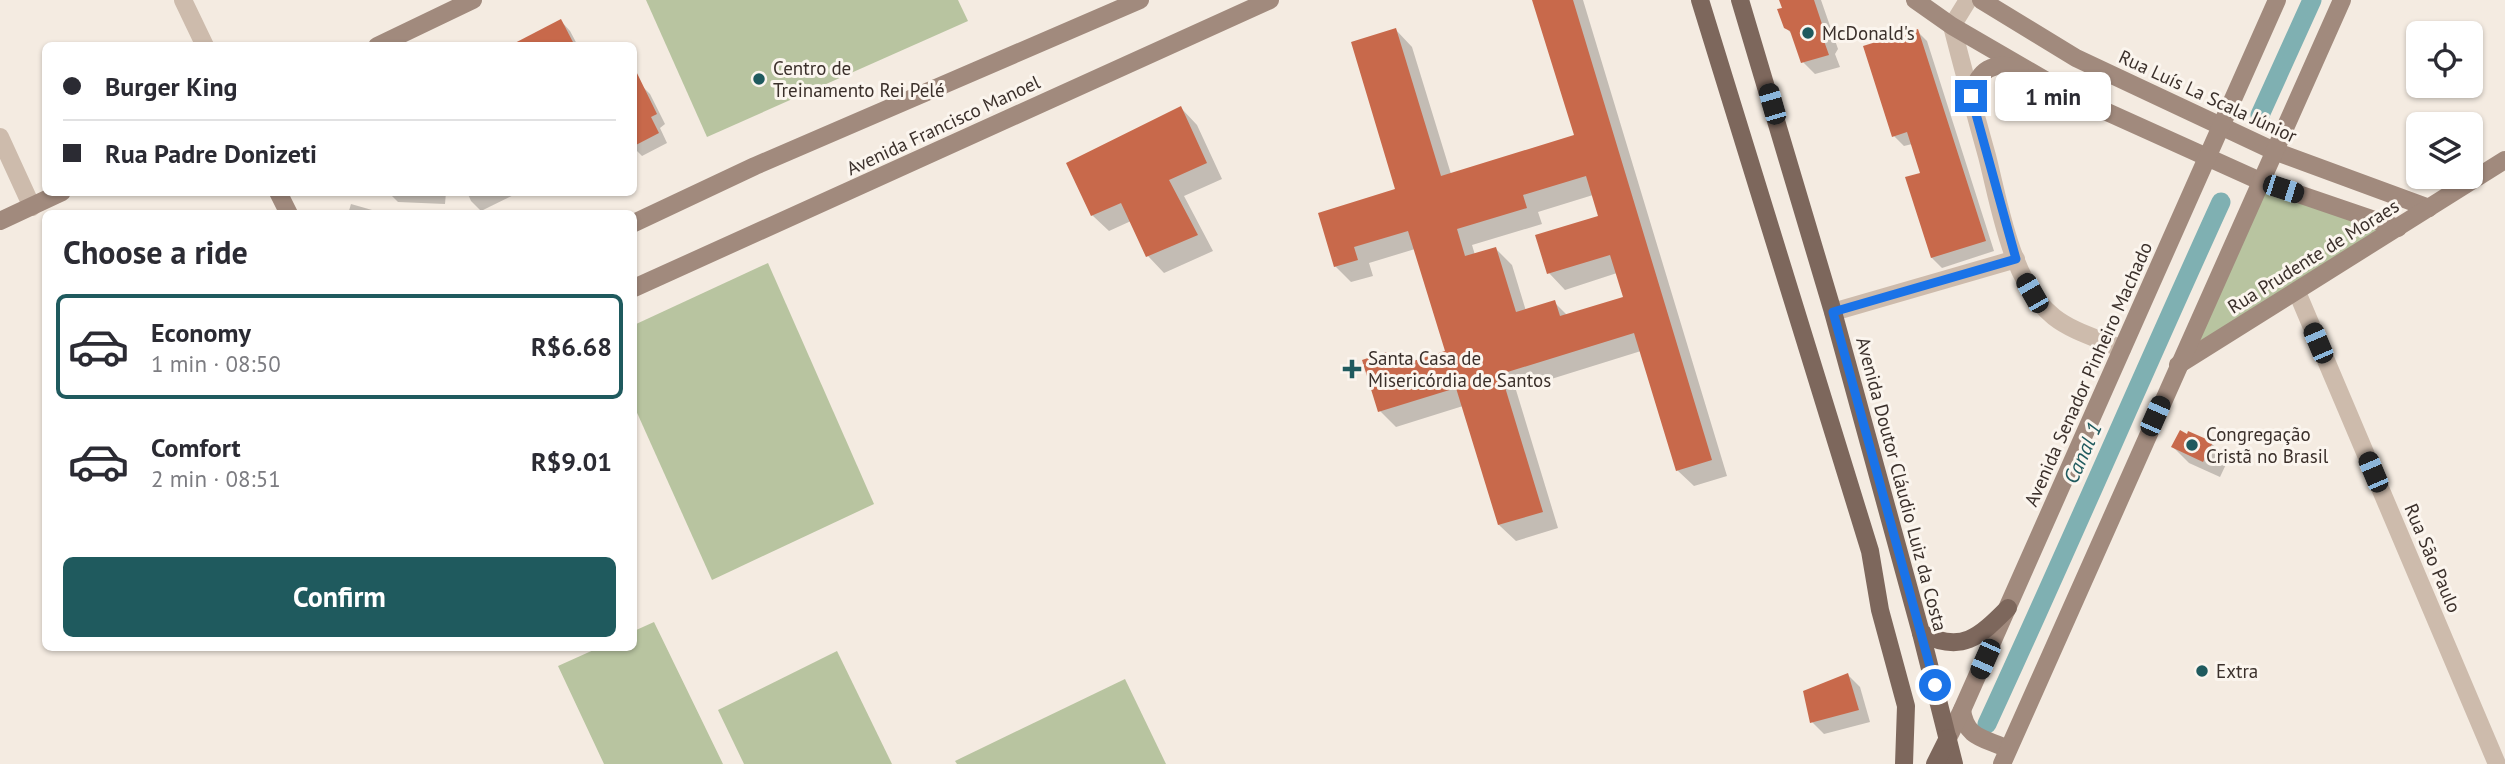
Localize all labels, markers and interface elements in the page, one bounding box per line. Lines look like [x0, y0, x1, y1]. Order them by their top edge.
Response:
place label: McDonald's [1822, 21, 1915, 45]
map controls [2406, 21, 2483, 189]
button: locate [2406, 21, 2483, 98]
marker: McDonald's [1800, 25, 1816, 41]
street label: Rua Luís La Scala Júnior [2115, 44, 2301, 148]
place label: Centro de Treinamento Rei Pelé [773, 56, 945, 102]
street label: Avenida Francisco Manoel [842, 69, 1044, 180]
text: Burger King [105, 70, 238, 103]
marker: Centro de Treinamento Rei Pelé [751, 71, 767, 87]
callout: 1 min [1996, 72, 2111, 120]
route end [1955, 80, 1987, 112]
car [1757, 81, 1788, 127]
text: 1 min [2025, 82, 2081, 111]
button: layers [2406, 112, 2483, 189]
text: Rua Padre Donizeti [105, 137, 317, 170]
car [2260, 173, 2307, 205]
street label: Rua Prudente de Moraes [2223, 194, 2403, 318]
text: Choose a ride [63, 231, 248, 273]
street label: Avenida Senador Pinheiro Machado [2019, 238, 2157, 510]
car [2013, 270, 2052, 316]
icon: car [67, 315, 130, 378]
text: Economy [151, 316, 251, 349]
car [2301, 320, 2336, 366]
text: R$6.68 [531, 330, 612, 363]
street label: Avenida Doutor Cláudio Luiz da Costa [1851, 334, 1953, 634]
place label: Santa Casa de Misericórdia de Santos [1368, 346, 1551, 392]
text: 1 min · 08:50 [151, 349, 281, 378]
marker: Santa Casa de Misericórdia de Santos [1342, 359, 1362, 379]
car [2137, 393, 2174, 439]
water label: Canal 1 [2057, 418, 2108, 488]
place label: Congregação Cristã no Brasil [2206, 422, 2329, 468]
icon: car [67, 430, 130, 493]
text: Comfort [151, 431, 241, 464]
marker: Congregação Cristã no Brasil [2184, 437, 2200, 453]
text: R$9.01 [531, 445, 612, 478]
car [2356, 449, 2391, 495]
text: 2 min · 08:51 [151, 464, 281, 493]
street label: Rua São Paulo [2399, 500, 2467, 616]
button: Confirm [63, 557, 616, 637]
car [1967, 636, 2004, 682]
place label: Extra [2216, 659, 2258, 683]
marker: Extra [2194, 663, 2210, 679]
route start [1919, 669, 1951, 701]

